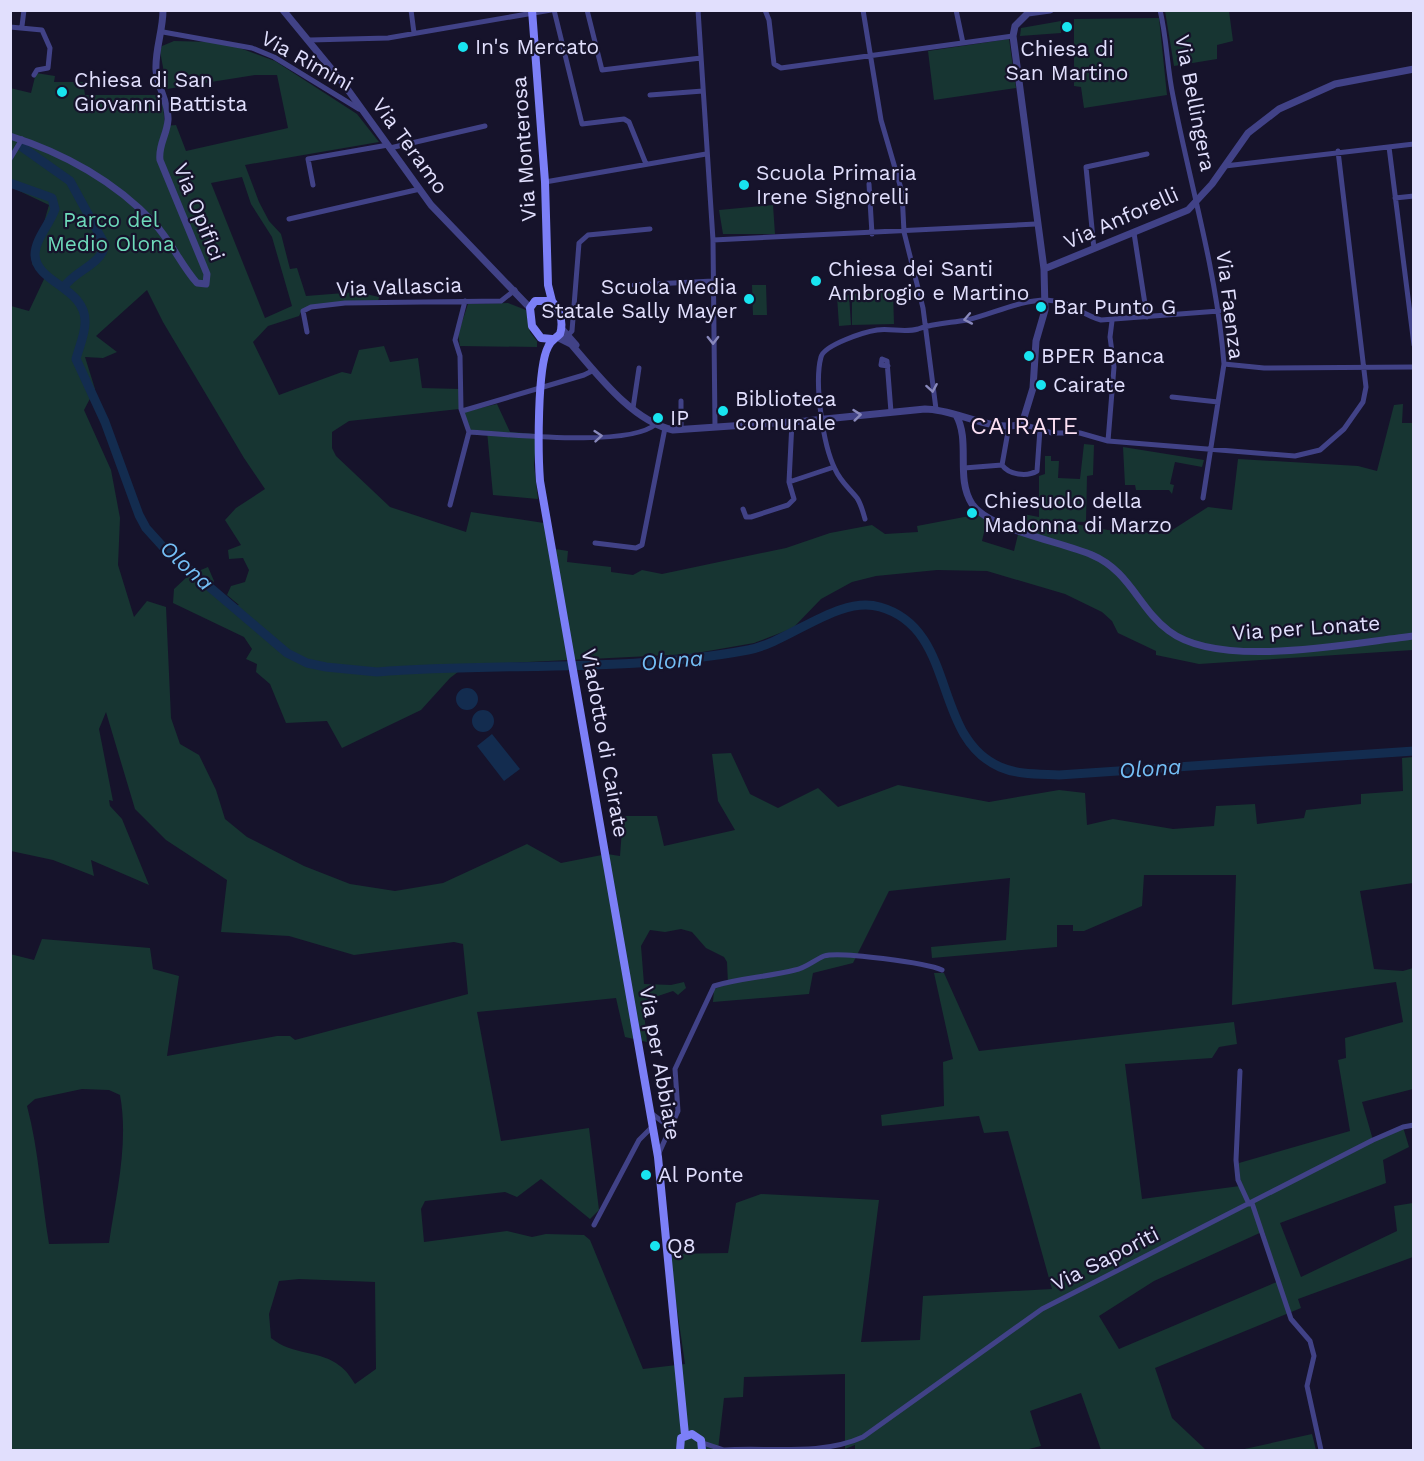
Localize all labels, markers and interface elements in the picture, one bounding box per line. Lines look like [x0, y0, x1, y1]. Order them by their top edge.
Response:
marker: Chiesa di San Martino [1060, 20, 1074, 34]
street label: Via Rimini [257, 25, 358, 96]
street label: Via Bellingera [1170, 33, 1221, 173]
place label: In's Mercato [475, 34, 599, 59]
place label: Chiesa di San Martino [1006, 36, 1128, 85]
marker: In's Mercato [456, 40, 470, 54]
place label: Chiesa di San Giovanni Battista [74, 67, 248, 116]
street label: Via Monterosa [506, 75, 541, 223]
marker: Chiesa di San Giovanni Battista [55, 85, 69, 99]
street label: Via Teramo [367, 93, 454, 199]
street label: Via Opifici [169, 159, 230, 264]
place label: Scuola Primaria Irene Signorelli [756, 160, 917, 209]
marker: Scuola Primaria Irene Signorelli [737, 178, 751, 192]
street label: Via Anforelli [1060, 181, 1182, 254]
park label: Parco del Medio Olona [47, 207, 175, 256]
street label: Via Faenza [1211, 249, 1250, 361]
place label: Chiesa dei Santi Ambrogio e Martino [828, 256, 1029, 305]
street label: Via Vallascia [335, 272, 463, 301]
place label: Scuola Media Statale Sally Mayer [541, 274, 737, 323]
marker: Chiesa dei Santi Ambrogio e Martino [809, 274, 823, 288]
marker: Scuola Media Statale Sally Mayer [742, 292, 756, 306]
place label: Bar Punto G [1053, 294, 1176, 319]
marker: Bar Punto G [1034, 300, 1048, 314]
one-way arrow [964, 312, 974, 325]
one-way arrow [707, 336, 720, 345]
place label: BPER Banca [1041, 343, 1164, 368]
marker: BPER Banca [1022, 349, 1036, 363]
place label: Cairate [1053, 372, 1126, 397]
marker: Cairate [1034, 378, 1048, 392]
one-way arrow [925, 382, 938, 392]
place label: Biblioteca comunale [735, 386, 837, 435]
marker: Biblioteca comunale [716, 404, 730, 418]
place label: IP [670, 405, 689, 430]
one-way arrow [852, 409, 861, 422]
marker: IP [651, 411, 665, 425]
district label: CAIRATE [970, 412, 1080, 440]
one-way arrow [593, 430, 602, 443]
place label: Chiesuolo della Madonna di Marzo [984, 488, 1172, 537]
marker: Chiesuolo della Madonna di Marzo [965, 506, 979, 520]
water label: Olona [155, 535, 218, 596]
street label: Via per Lonate [1231, 610, 1381, 645]
water label: Olona [640, 645, 704, 676]
street label: Viadotto di Cairate [577, 647, 634, 839]
water label: Olona [1118, 754, 1182, 783]
street label: Via per Abbiate [635, 984, 686, 1142]
place label: Al Ponte [658, 1162, 744, 1187]
marker: Al Ponte [639, 1168, 653, 1182]
street label: Via Saporiti [1047, 1221, 1163, 1296]
place label: Q8 [667, 1233, 696, 1258]
marker: Q8 [648, 1239, 662, 1253]

